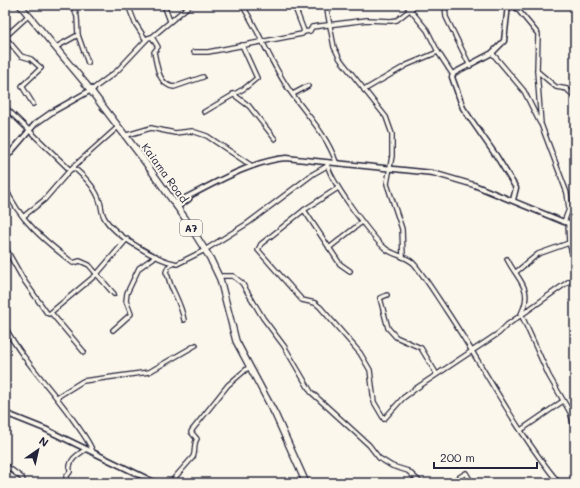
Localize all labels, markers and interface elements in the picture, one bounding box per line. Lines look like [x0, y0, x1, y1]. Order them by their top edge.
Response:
street label: Kaiama Road [139, 140, 192, 206]
road number: A7 [180, 220, 202, 236]
north arrow [18, 430, 58, 470]
text: N [36, 433, 52, 450]
scale bar [434, 444, 537, 470]
text: 200 m [440, 449, 475, 465]

